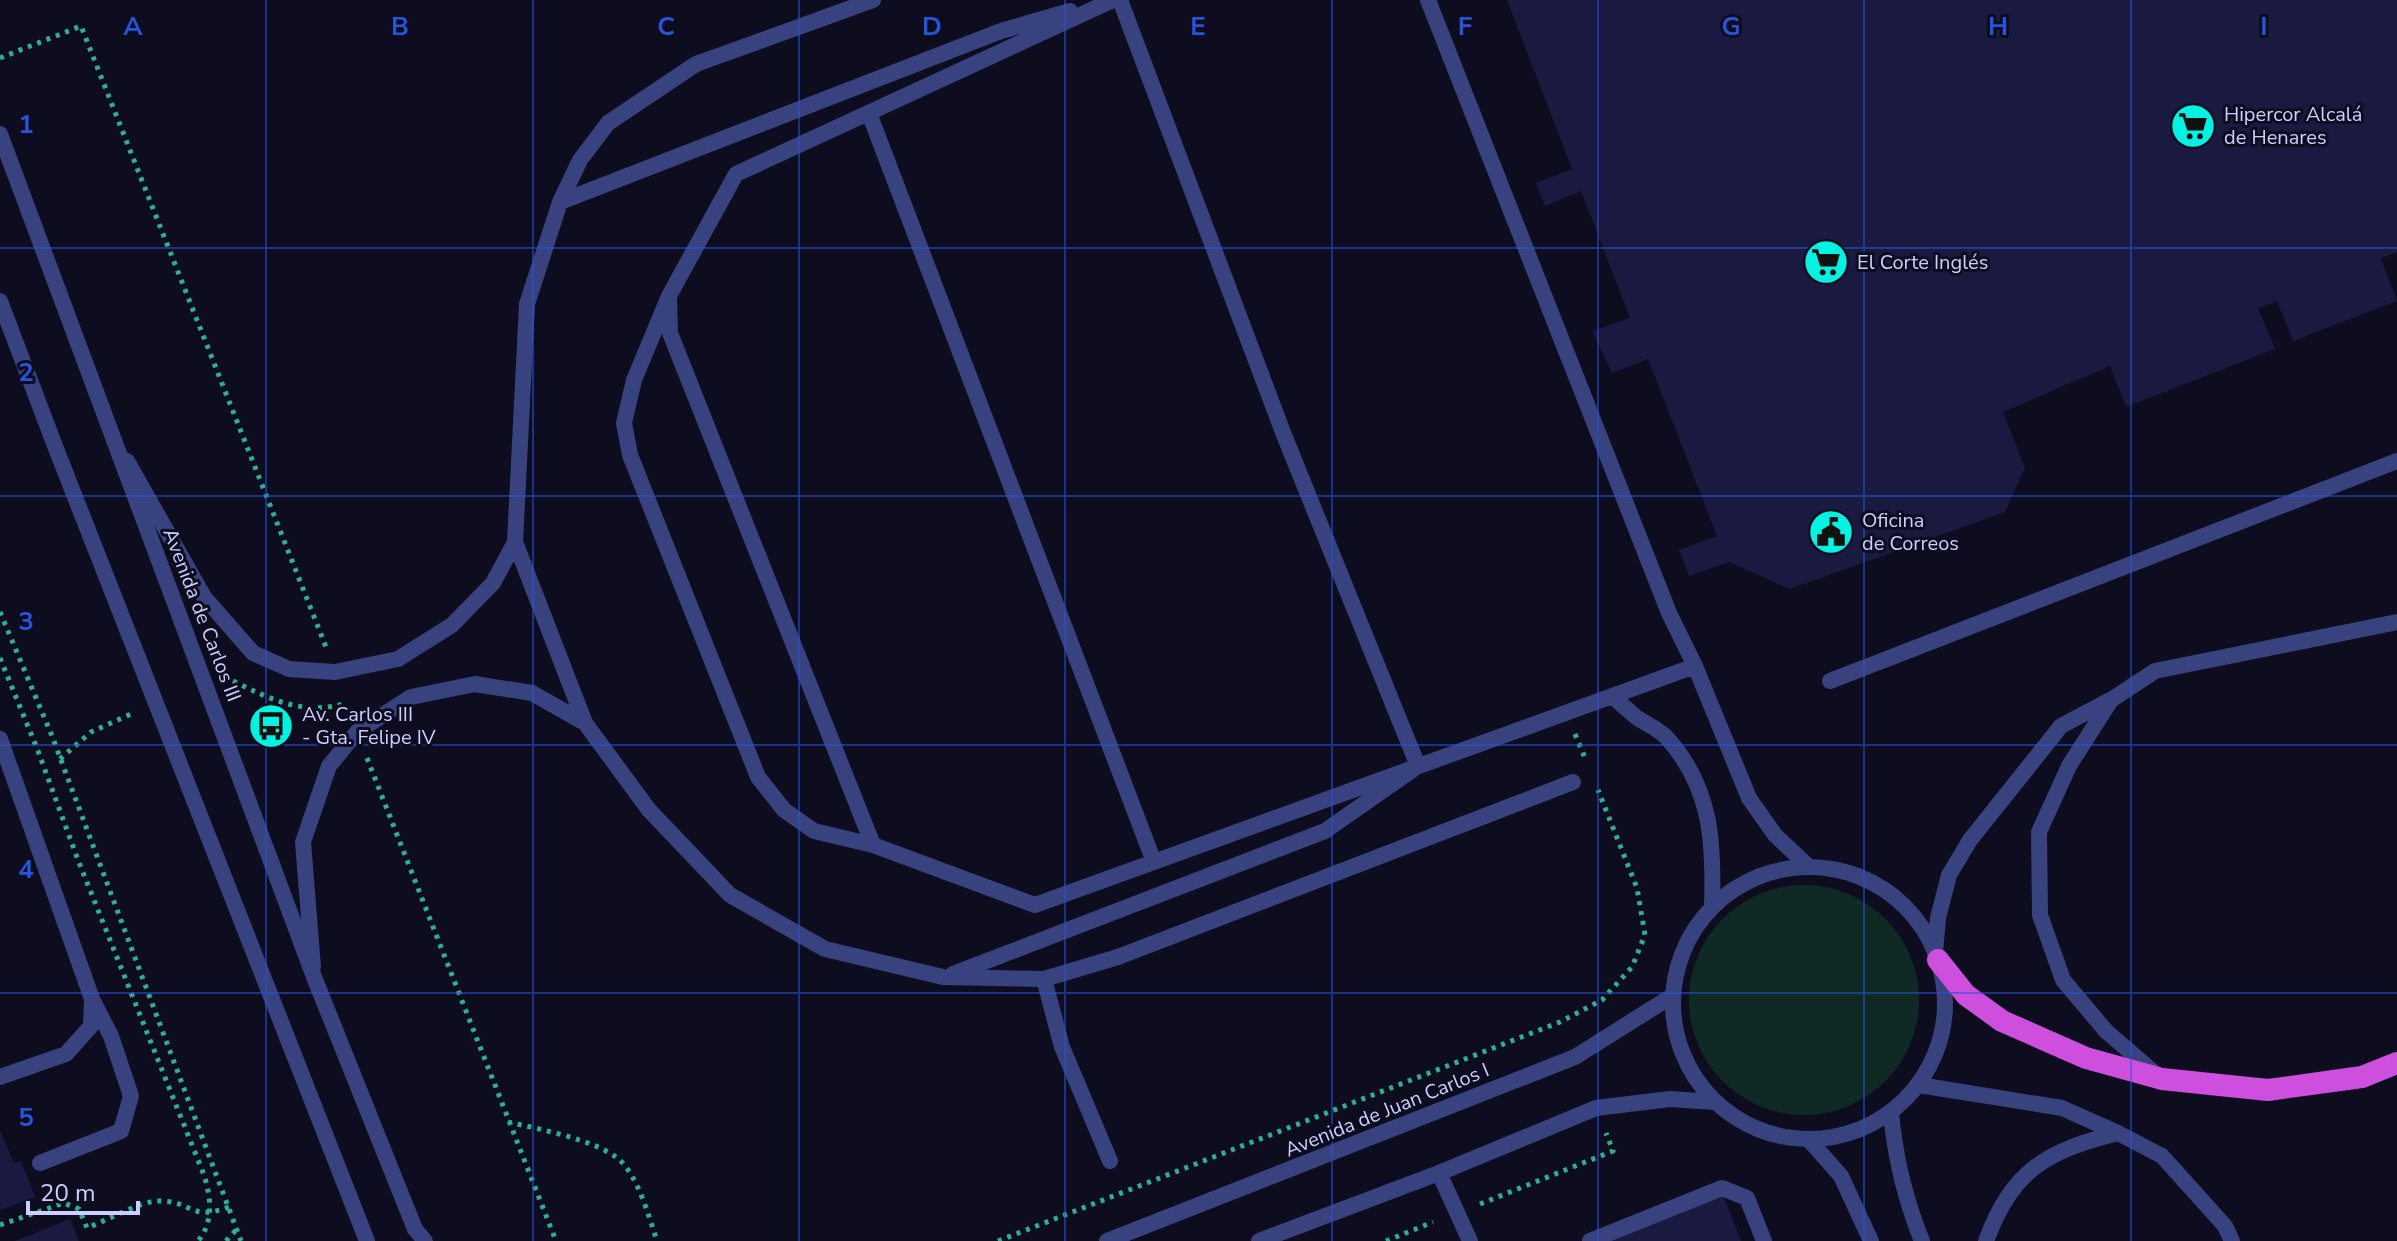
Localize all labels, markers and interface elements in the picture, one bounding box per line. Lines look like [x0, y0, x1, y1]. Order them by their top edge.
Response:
text: A [123, 9, 143, 44]
text: B [391, 9, 409, 44]
text: C [657, 9, 675, 44]
text: D [922, 9, 942, 44]
text: E [1190, 9, 1206, 44]
text: F [1458, 9, 1472, 44]
text: G [1721, 9, 1741, 44]
text: H [1988, 9, 2008, 44]
text: I [2260, 9, 2268, 44]
place label: Hipercor Alcalá de Henares [2224, 101, 2362, 151]
supermarket icon: Hipercor Alcalá de Henares [2169, 102, 2217, 150]
text: 1 [18, 107, 34, 142]
supermarket icon: El Corte Inglés [1802, 238, 1850, 286]
place label: El Corte Inglés [1857, 249, 1988, 276]
text: 2 [18, 355, 34, 390]
place label: Oficina de Correos [1862, 507, 1959, 557]
public building icon: Oficina de Correos [1807, 508, 1855, 556]
street label: Avenida de Carlos III [156, 524, 248, 706]
text: 3 [18, 604, 34, 639]
place label: Av. Carlos III - Gta. Felipe IV [302, 701, 436, 751]
bus stop icon: Av. Carlos III - Gta. Felipe IV [247, 702, 295, 750]
text: 4 [18, 852, 34, 887]
street label: Avenida de Juan Carlos I [1281, 1057, 1493, 1163]
text: 5 [18, 1100, 34, 1135]
scale bar [28, 1165, 138, 1215]
text: 20 m [40, 1177, 96, 1209]

